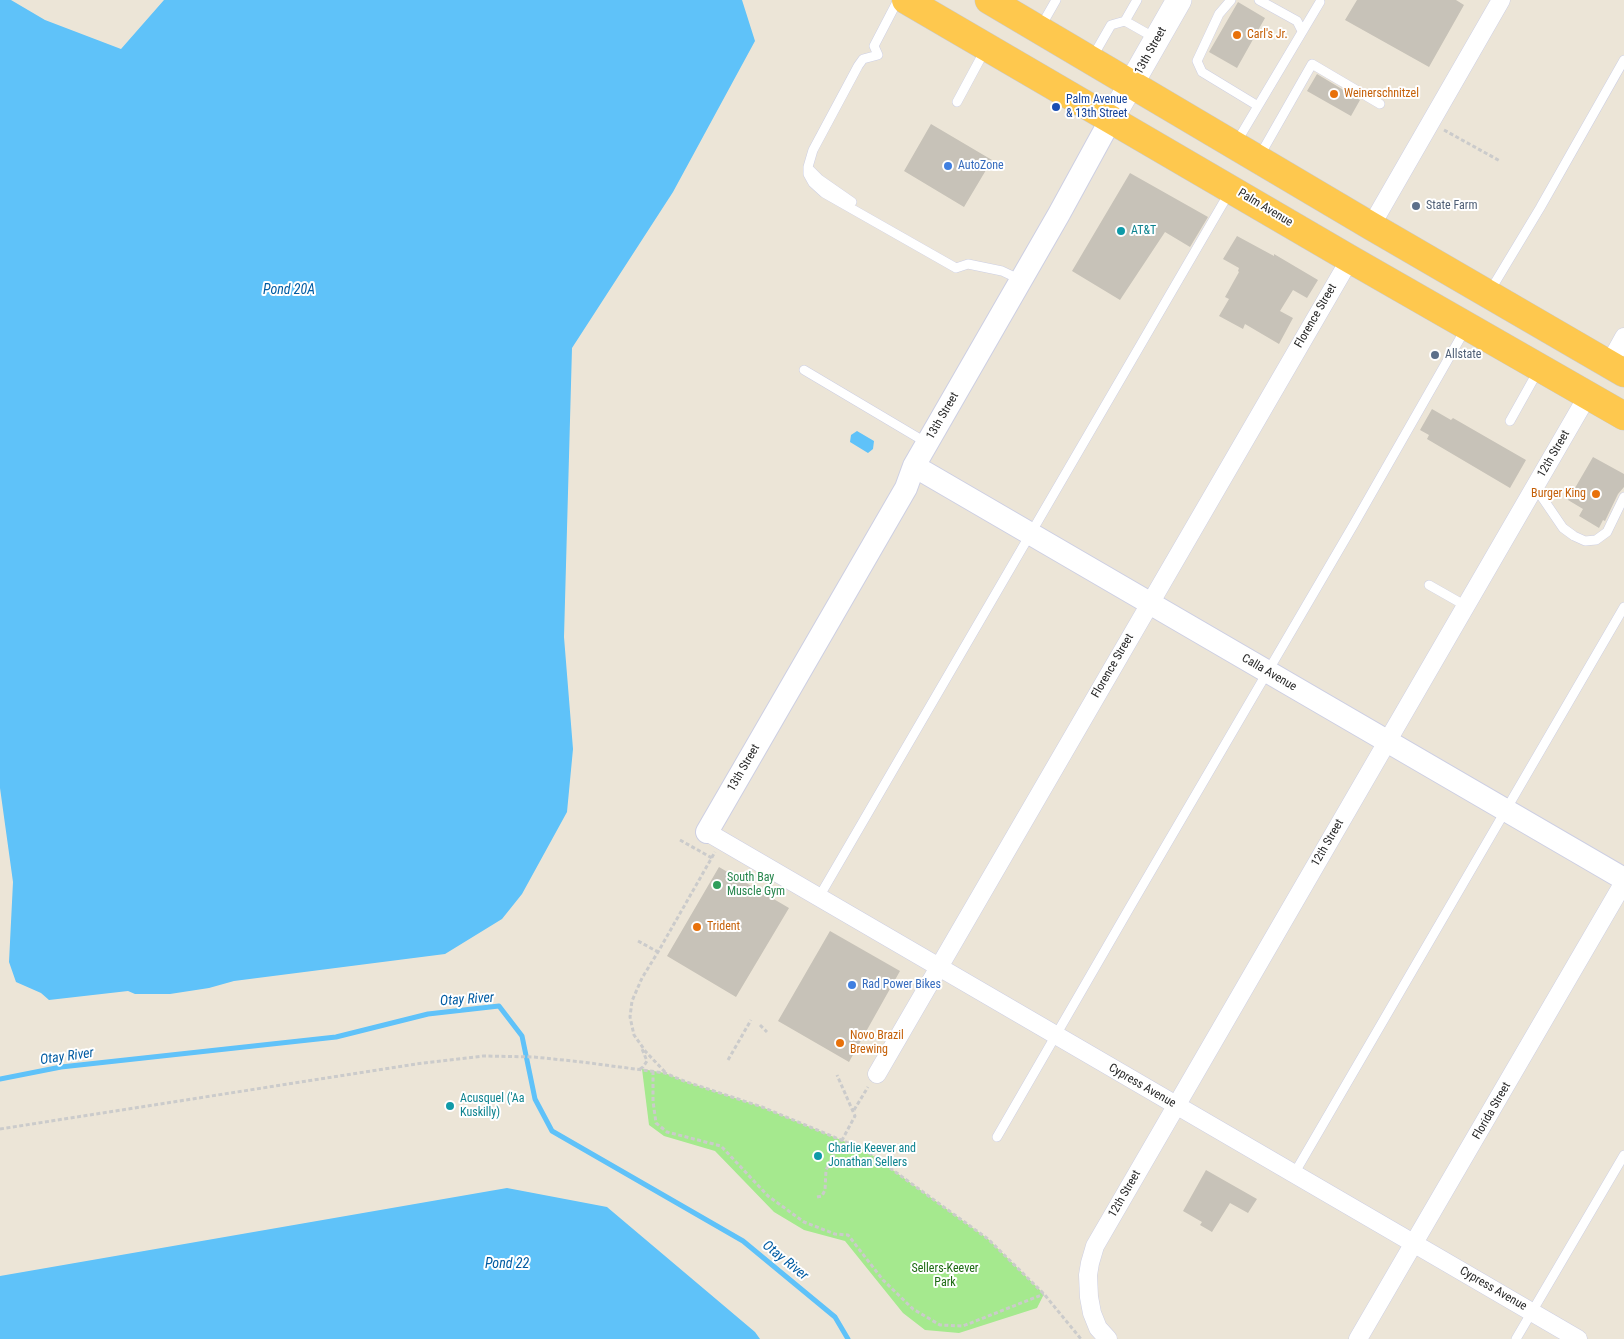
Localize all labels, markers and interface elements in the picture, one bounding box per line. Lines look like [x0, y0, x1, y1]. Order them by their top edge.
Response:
street label: 13th Street [1132, 25, 1170, 77]
place label: Carl's Jr. [1247, 28, 1288, 42]
marker: Carl's Jr. [1231, 29, 1243, 41]
place label: Weinerschnitzel [1344, 87, 1419, 101]
marker: Weinerschnitzel [1328, 88, 1340, 100]
place label: Palm Avenue & 13th Street [1066, 93, 1127, 121]
marker: Palm Avenue & 13th Street [1050, 101, 1062, 113]
place label: AutoZone [958, 159, 1004, 173]
marker: AutoZone [942, 160, 954, 172]
street label: Palm Avenue [1235, 186, 1295, 230]
place label: State Farm [1426, 199, 1477, 213]
marker: State Farm [1410, 200, 1422, 212]
place label: AT&T [1131, 224, 1156, 238]
marker: AT&T [1115, 225, 1127, 237]
street label: Florence Street [1292, 281, 1340, 351]
water label: Pond 20A [263, 282, 315, 298]
place label: Allstate [1445, 348, 1481, 362]
marker: Allstate [1429, 349, 1441, 361]
street label: 13th Street [924, 390, 962, 442]
street label: 12th Street [1535, 428, 1573, 480]
place label: Burger King [1531, 487, 1586, 501]
marker: Burger King [1590, 488, 1602, 500]
street label: Florence Street [1089, 631, 1137, 701]
street label: Calla Avenue [1239, 651, 1299, 695]
street label: 13th Street [725, 742, 763, 794]
street label: 12th Street [1309, 817, 1347, 869]
place label: South Bay Muscle Gym [727, 871, 785, 899]
marker: South Bay Muscle Gym [711, 879, 723, 891]
place label: Trident [707, 920, 740, 934]
marker: Trident [691, 921, 703, 933]
place label: Rad Power Bikes [862, 978, 941, 992]
marker: Rad Power Bikes [846, 979, 858, 991]
water label: Otay River [439, 990, 495, 1010]
place label: Novo Brazil Brewing [850, 1029, 904, 1057]
marker: Novo Brazil Brewing [834, 1037, 846, 1049]
water label: Otay River [39, 1045, 95, 1069]
street label: Cypress Avenue [1106, 1061, 1178, 1111]
street label: Florida Street [1470, 1080, 1514, 1142]
place label: Acusquel ('Aa Kuskilly) [460, 1092, 525, 1120]
marker: Acusquel ('Aa Kuskilly) [444, 1100, 456, 1112]
place label: Charlie Keever and Jonathan Sellers [828, 1142, 916, 1170]
marker: Charlie Keever and Jonathan Sellers [812, 1150, 824, 1162]
street label: 12th Street [1106, 1168, 1144, 1220]
water label: Otay River [759, 1237, 811, 1285]
water label: Pond 22 [485, 1256, 529, 1272]
park label: Sellers-Keever Park [912, 1262, 978, 1290]
street label: Cypress Avenue [1457, 1264, 1529, 1314]

